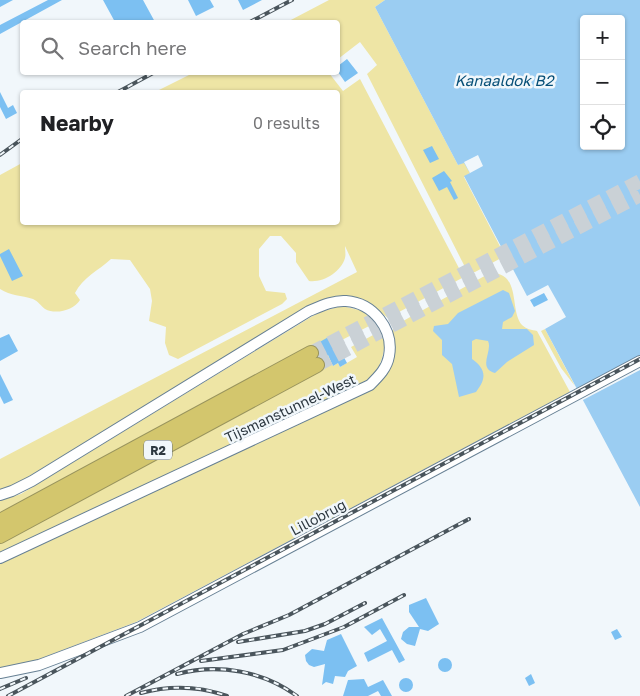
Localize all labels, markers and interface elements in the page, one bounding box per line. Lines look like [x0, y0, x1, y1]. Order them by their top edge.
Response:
map controls [580, 15, 625, 150]
button: + [580, 15, 625, 60]
search box [20, 20, 340, 75]
icon: search [38, 34, 66, 62]
text: Search here [78, 36, 187, 59]
button: − [580, 60, 625, 105]
water label: Kanaaldok B2 [455, 71, 555, 89]
button: locate [580, 105, 625, 150]
text: Nearby [40, 110, 114, 136]
text: 0 results [253, 113, 320, 133]
street label: Tijsmanstunnel-West [222, 370, 358, 446]
road number: R2 [144, 440, 172, 460]
street label: Lillobrug [287, 495, 349, 539]

